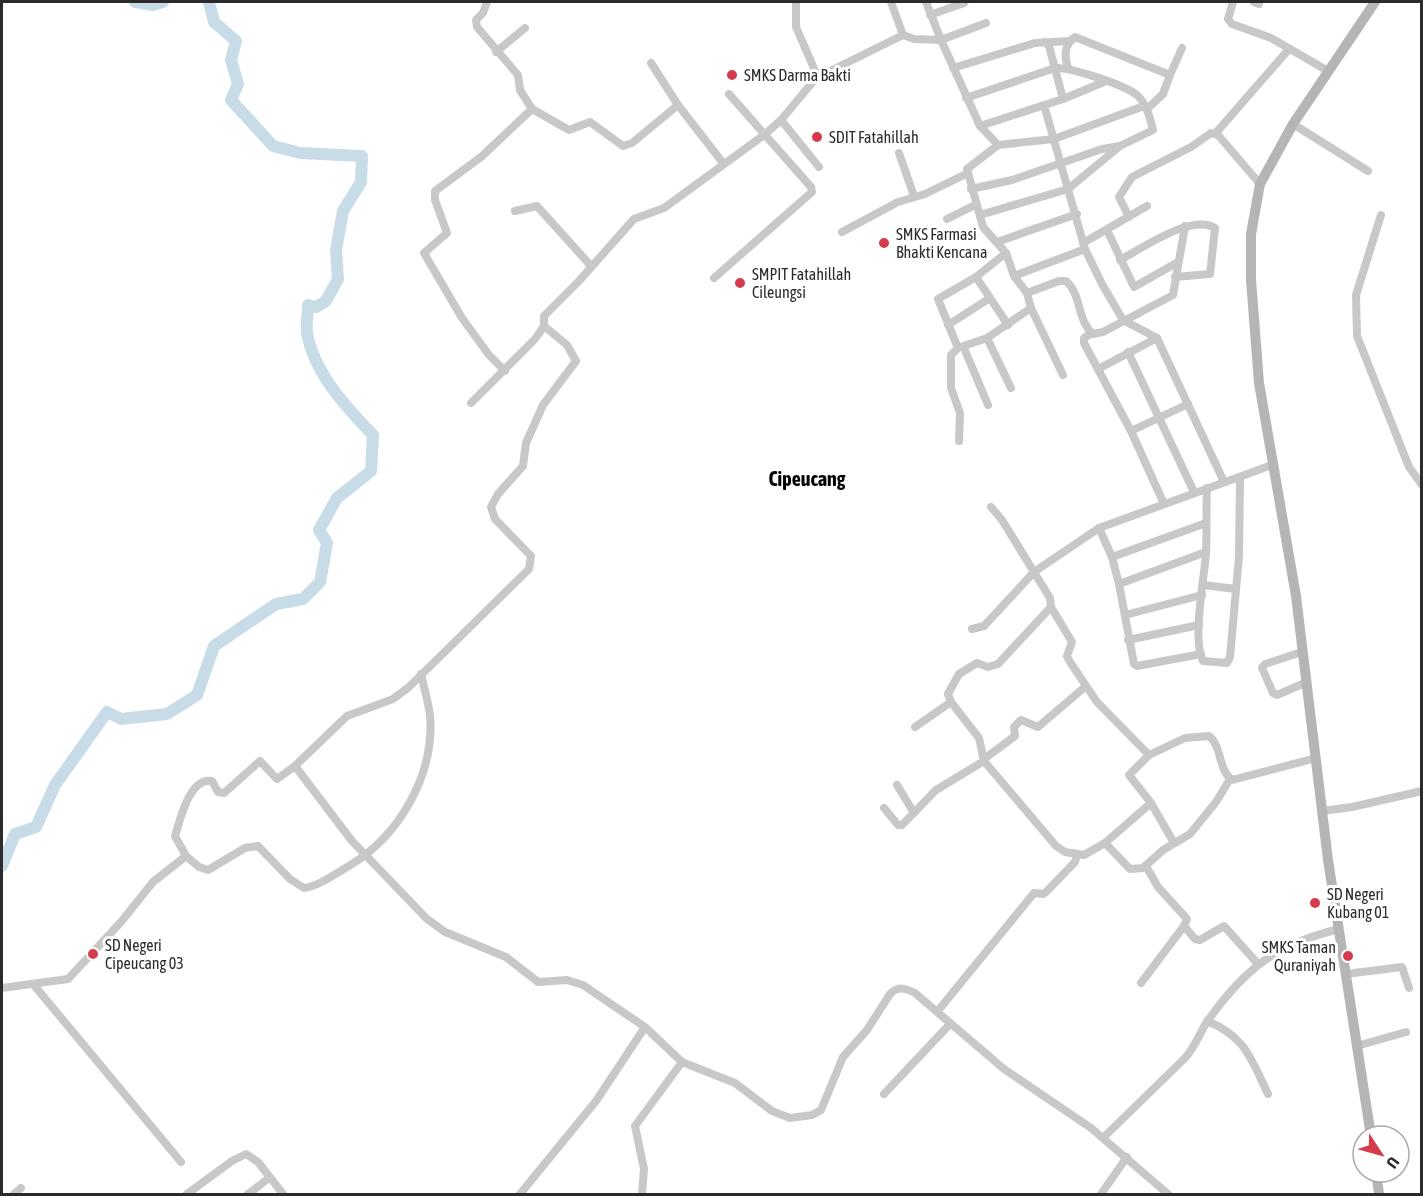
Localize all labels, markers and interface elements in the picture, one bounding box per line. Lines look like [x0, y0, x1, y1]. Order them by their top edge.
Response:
place label: SMKS Darma Bakti [744, 66, 851, 84]
marker: SMKS Darma Bakti [725, 68, 739, 82]
place label: SDIT Fatahillah [829, 128, 919, 146]
marker: SDIT Fatahillah [810, 130, 824, 144]
place label: SMKS Farmasi Bhakti Kencana [896, 225, 987, 261]
marker: SMKS Farmasi Bhakti Kencana [877, 236, 891, 250]
place label: SMPIT Fatahillah Cileungsi [752, 265, 851, 302]
marker: SMPIT Fatahillah Cileungsi [733, 276, 747, 290]
district label: Cipeucang [769, 467, 846, 490]
place label: SD Negeri Kubang 01 [1327, 885, 1389, 922]
marker: SD Negeri Kubang 01 [1308, 896, 1322, 910]
place label: SD Negeri Cipeucang 03 [105, 936, 184, 973]
place label: SMKS Taman Quraniyah [1262, 938, 1336, 975]
marker: SD Negeri Cipeucang 03 [86, 947, 100, 961]
marker: SMKS Taman Quraniyah [1341, 949, 1355, 963]
north arrow [1351, 1124, 1411, 1184]
text: U [1383, 1154, 1403, 1172]

